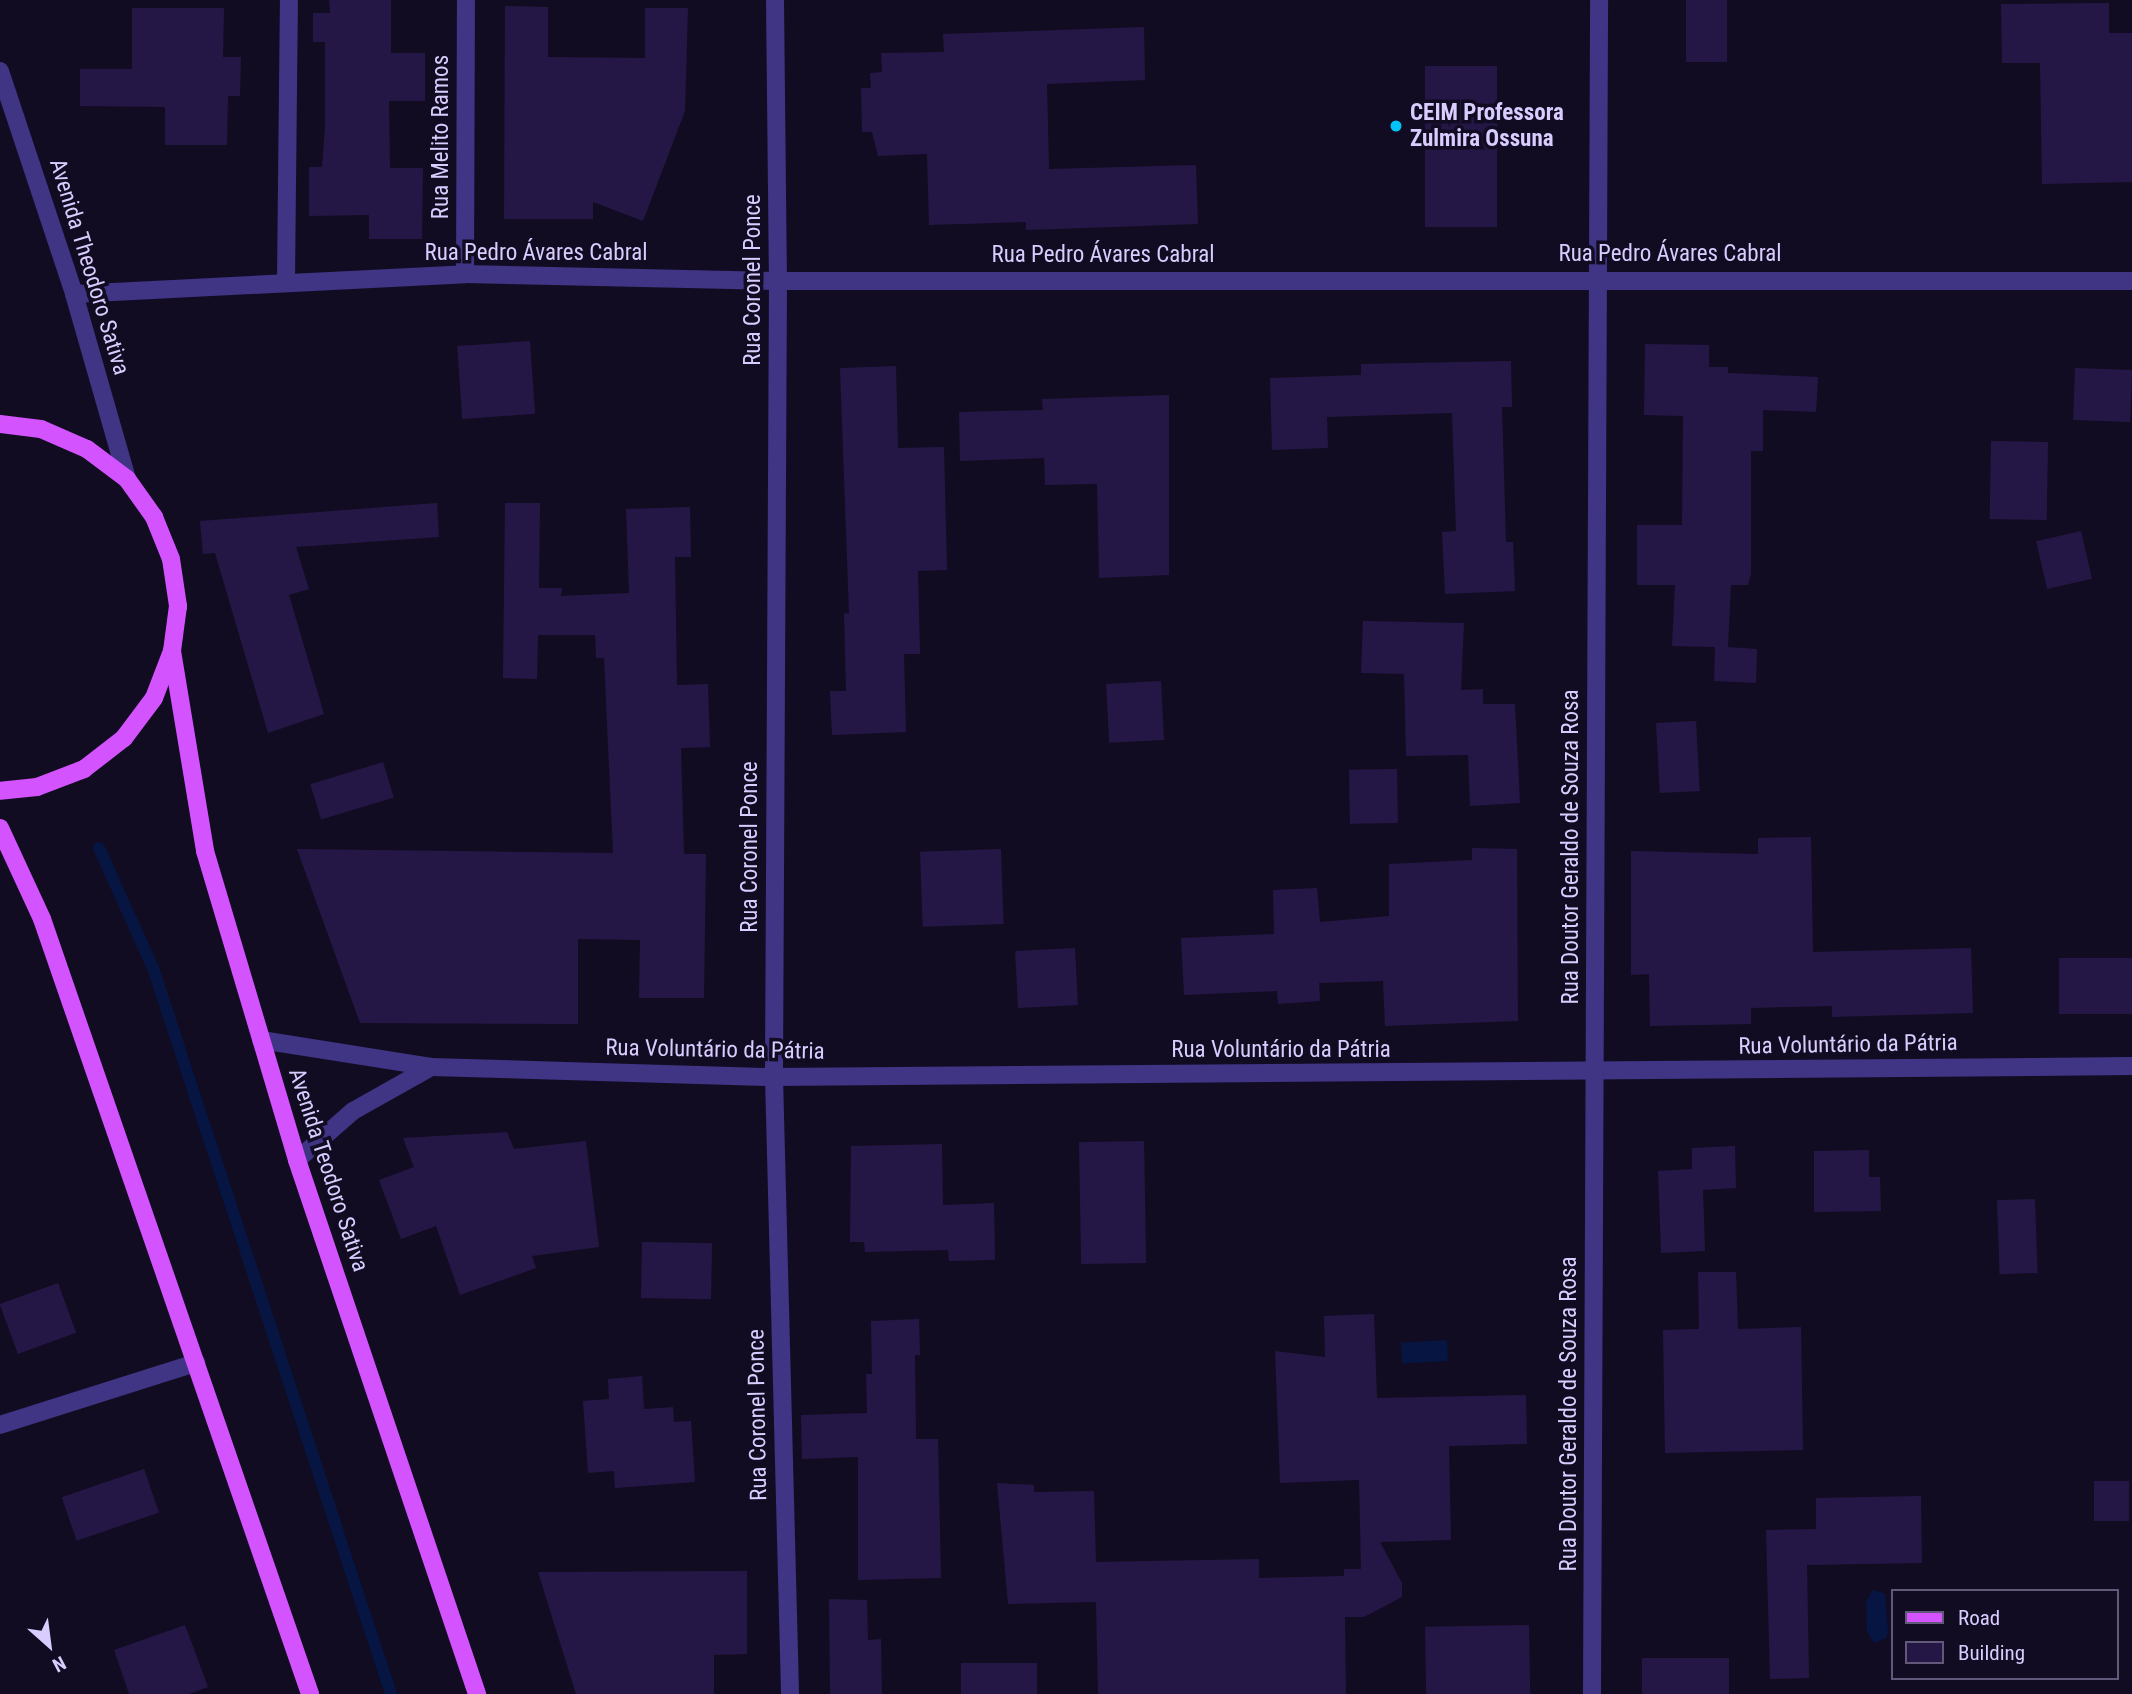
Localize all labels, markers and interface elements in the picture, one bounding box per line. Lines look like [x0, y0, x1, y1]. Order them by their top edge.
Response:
street label: Rua Melito Ramos [427, 55, 455, 219]
place label: CEIM Professora Zulmira Ossuna [1410, 99, 1564, 153]
marker: CEIM Professora Zulmira Ossuna [1388, 118, 1404, 134]
street label: Avenida Theodoro Sativa [43, 155, 135, 379]
street label: Rua Coronel Ponce [739, 194, 767, 366]
street label: Rua Pedro Ávares Cabral [424, 239, 648, 267]
street label: Rua Pedro Ávares Cabral [1558, 240, 1782, 268]
street label: Rua Pedro Ávares Cabral [991, 241, 1215, 269]
street label: Rua Doutor Geraldo de Souza Rosa [1557, 690, 1585, 1004]
street label: Rua Coronel Ponce [736, 761, 764, 933]
street label: Rua Voluntário da Pátria [1738, 1029, 1958, 1061]
street label: Rua Voluntário da Pátria [605, 1034, 825, 1066]
street label: Rua Voluntário da Pátria [1171, 1036, 1391, 1064]
street label: Avenida Teodoro Sativa [282, 1065, 374, 1275]
street label: Rua Doutor Geraldo de Souza Rosa [1555, 1257, 1583, 1571]
street label: Rua Coronel Ponce [743, 1329, 773, 1501]
legend [1890, 1589, 2118, 1680]
text: Road [1958, 1606, 2000, 1630]
north arrow [14, 1610, 84, 1680]
text: Building [1958, 1641, 2025, 1665]
text: N [49, 1651, 70, 1677]

